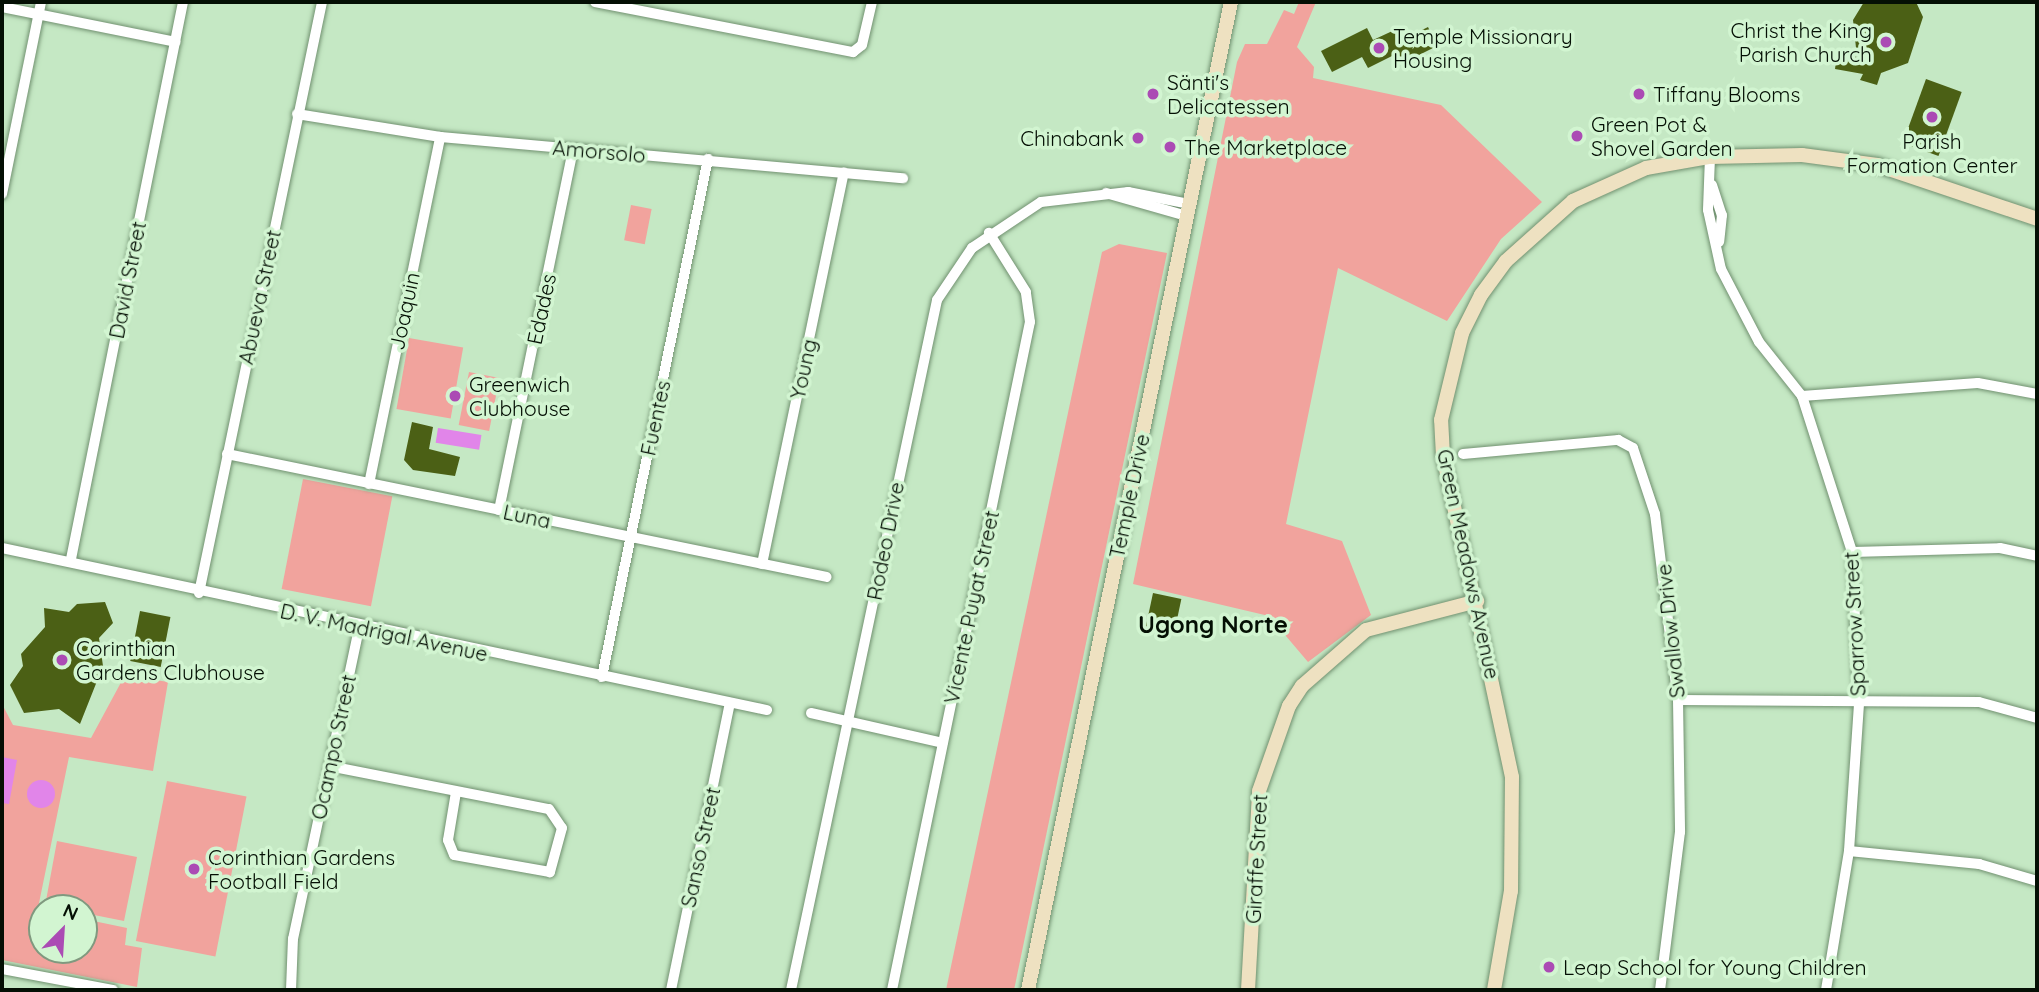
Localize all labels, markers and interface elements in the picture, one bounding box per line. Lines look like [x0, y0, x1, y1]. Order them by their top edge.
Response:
place label: Christ the King Parish Church [1731, 17, 1872, 67]
place label: Temple Missionary Housing [1393, 23, 1573, 73]
marker: Christ the King Parish Church [1878, 34, 1894, 50]
marker: Temple Missionary Housing [1371, 40, 1387, 56]
place label: Sänti's Delicatessen [1167, 69, 1290, 119]
place label: Tiffany Blooms [1653, 81, 1800, 107]
marker: Sänti's Delicatessen [1145, 86, 1161, 102]
marker: Tiffany Blooms [1631, 86, 1647, 102]
marker: Parish Formation Center [1924, 109, 1940, 125]
place label: Green Pot & Shovel Garden [1591, 111, 1733, 161]
place label: Chinabank [1020, 125, 1124, 151]
marker: Green Pot & Shovel Garden [1569, 128, 1585, 144]
place label: Parish Formation Center [1846, 128, 2018, 178]
marker: Chinabank [1130, 130, 1146, 146]
street label: Amorsolo [551, 134, 647, 168]
place label: The Marketplace [1184, 134, 1347, 160]
marker: The Marketplace [1162, 139, 1178, 155]
street label: David Street [103, 219, 151, 341]
street label: Abueva Street [232, 227, 286, 367]
street label: Joaquin [383, 270, 425, 352]
street label: Edades [521, 271, 561, 347]
street label: Young [784, 337, 822, 401]
place label: Greenwich Clubhouse [469, 371, 570, 421]
street label: Fuentes [635, 378, 675, 458]
marker: Greenwich Clubhouse [447, 388, 463, 404]
street label: Temple Drive [1104, 431, 1154, 561]
street label: Green Meadows Avenue [1432, 447, 1506, 681]
street label: Rodeo Drive [861, 480, 909, 602]
street label: Luna [501, 499, 553, 533]
street label: Vicente Puyat Street [938, 508, 1004, 706]
street label: Sparrow Street [1838, 551, 1870, 697]
street label: Swallow Drive [1650, 563, 1690, 699]
street label: D. V. Madrigal Avenue [278, 598, 490, 666]
district label: Ugong Norte [1138, 611, 1288, 639]
place label: Corinthian Gardens Clubhouse [76, 635, 265, 685]
marker: Corinthian Gardens Clubhouse [54, 652, 70, 668]
street label: Ocampo Street [305, 672, 361, 822]
street label: Sanso Street [675, 785, 725, 909]
street label: Giraffe Street [1240, 794, 1272, 924]
place label: Corinthian Gardens Football Field [208, 844, 395, 894]
marker: Corinthian Gardens Football Field [186, 861, 202, 877]
north arrow [28, 894, 98, 964]
text: N [59, 898, 82, 925]
place label: Leap School for Young Children [1563, 954, 1867, 980]
marker: Leap School for Young Children [1541, 959, 1557, 975]

